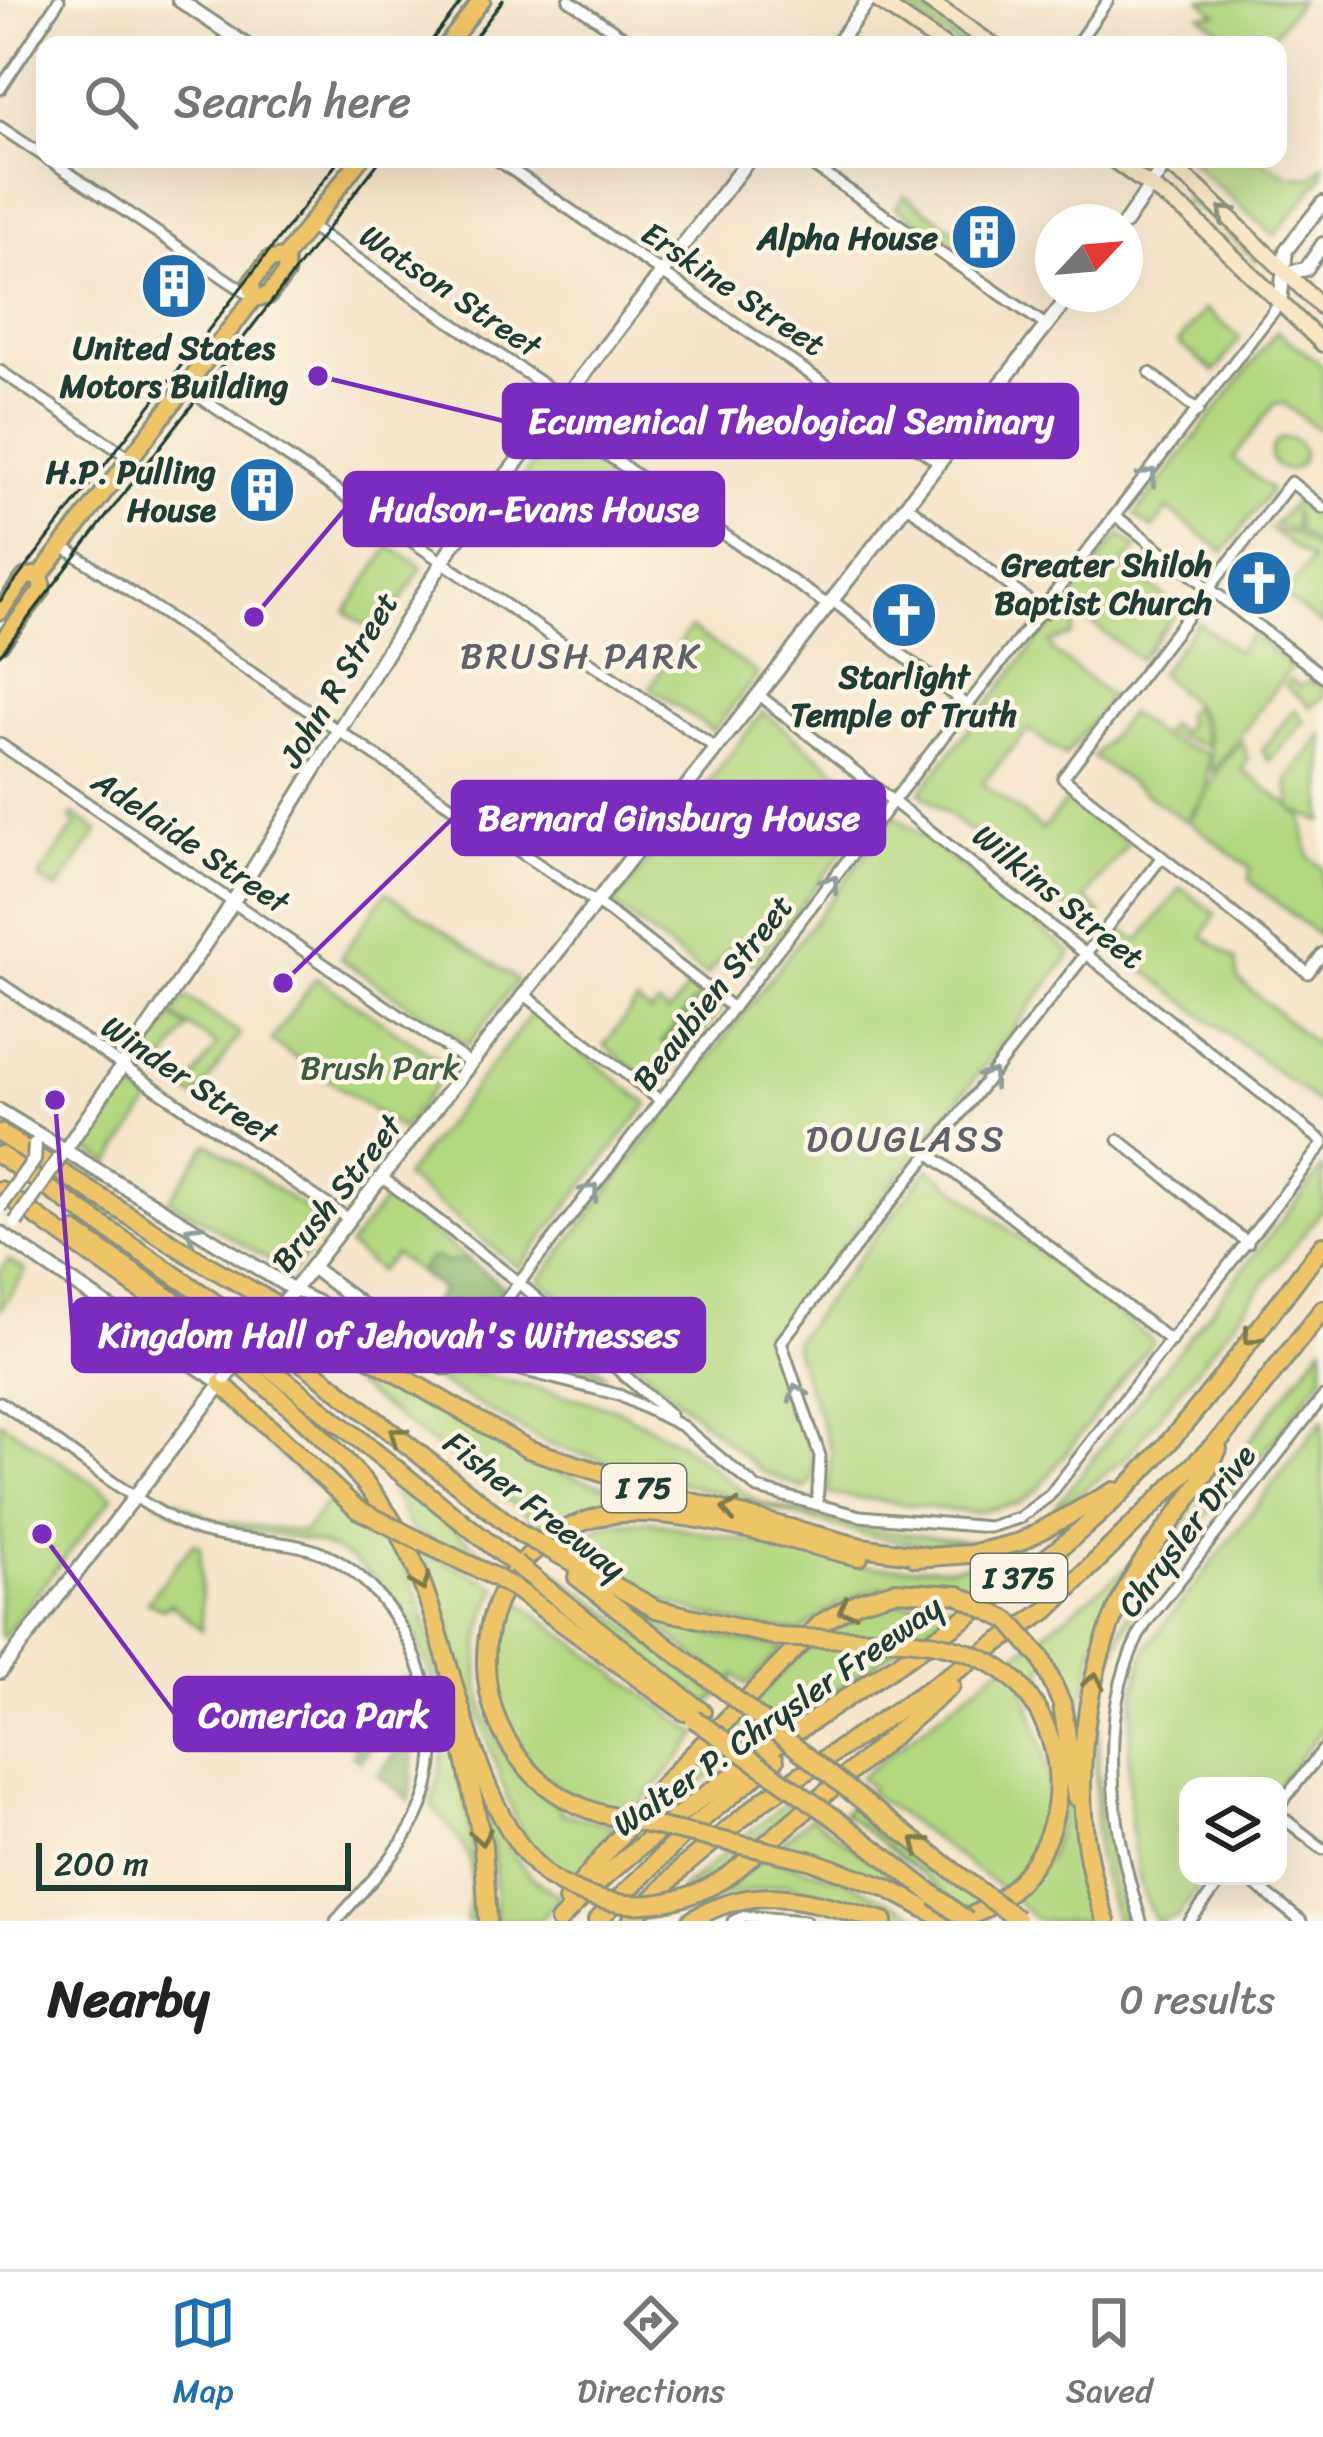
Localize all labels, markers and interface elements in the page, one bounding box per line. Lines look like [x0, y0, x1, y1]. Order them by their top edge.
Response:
search box [36, 36, 1287, 168]
text: Search here [174, 62, 411, 142]
icon: search [78, 69, 144, 135]
building icon: Alpha House [949, 202, 1019, 272]
north arrow [1035, 204, 1143, 312]
street label: Erskine Street [629, 205, 838, 372]
one-way arrow [1217, 205, 1239, 227]
street label: Watson Street [347, 208, 555, 374]
place label: Alpha House [755, 209, 938, 267]
building icon: United States Motors Building [139, 251, 209, 321]
place label: United States Motors Building [59, 319, 289, 415]
callout: Ecumenical Theological Seminary [504, 385, 1077, 457]
text: Ecumenical Theological Seminary [528, 389, 1055, 453]
place label: H.P. Pulling House [46, 443, 216, 539]
building icon: H.P. Pulling House [227, 455, 297, 525]
one-way arrow [1134, 468, 1156, 489]
callout: Hudson-Evans House [345, 473, 723, 545]
text: Hudson-Evans House [369, 477, 700, 541]
place label: Greater Shiloh Baptist Church [994, 536, 1212, 632]
church icon: Greater Shiloh Baptist Church [1224, 548, 1294, 618]
street label: John R Street [263, 580, 415, 780]
church icon: Starlight Temple of Truth [869, 580, 939, 650]
district label: BRUSH PARK [460, 624, 702, 688]
place label: Starlight Temple of Truth [791, 648, 1017, 744]
street label: Adelaide Street [79, 753, 303, 931]
callout: Bernard Ginsburg House [453, 782, 884, 854]
text: Bernard Ginsburg House [478, 786, 861, 850]
street label: Wilkins Street [959, 808, 1158, 985]
one-way arrow [817, 874, 838, 896]
street label: Beaubien Street [617, 881, 809, 1104]
street label: Winder Street [89, 999, 291, 1162]
park label: Brush Park [300, 1039, 461, 1097]
one-way arrow [976, 1069, 997, 1091]
street label: Brush Street [256, 1100, 419, 1286]
district label: DOUGLASS [806, 1107, 1006, 1171]
one-way arrow [577, 1183, 598, 1205]
one-way arrow [184, 1224, 206, 1247]
callout: Kingdom Hall of Jehovah's Witnesses [73, 1299, 704, 1371]
text: Kingdom Hall of Jehovah's Witnesses [97, 1303, 681, 1367]
one-way arrow [1244, 1324, 1265, 1346]
one-way arrow [787, 1383, 812, 1404]
street label: Fisher Freeway [430, 1415, 639, 1596]
one-way arrow [388, 1428, 410, 1449]
street label: Chrysler Drive [1102, 1431, 1272, 1630]
road number: I 75 [602, 1464, 686, 1512]
one-way arrow [721, 1498, 741, 1524]
road number: I 375 [971, 1554, 1067, 1602]
one-way arrow [406, 1572, 431, 1593]
street label: Walter P. Chrysler Freeway [600, 1579, 955, 1852]
one-way arrow [837, 1595, 858, 1619]
one-way arrow [1080, 1672, 1105, 1692]
callout: Comerica Park [175, 1678, 453, 1750]
text: Comerica Park [198, 1683, 430, 1747]
map controls [1179, 1777, 1287, 1885]
button: layers [1179, 1777, 1287, 1885]
one-way arrow [467, 1827, 493, 1847]
text: 200 m [54, 1835, 149, 1893]
scale bar [36, 1837, 351, 1890]
one-way arrow [911, 1837, 933, 1859]
text: Nearby [48, 1954, 209, 2044]
text: 0 results [1119, 1965, 1275, 2034]
tab: Map [170, 2290, 236, 2420]
tab: Directions [577, 2290, 725, 2420]
tab: Saved [1066, 2290, 1153, 2420]

